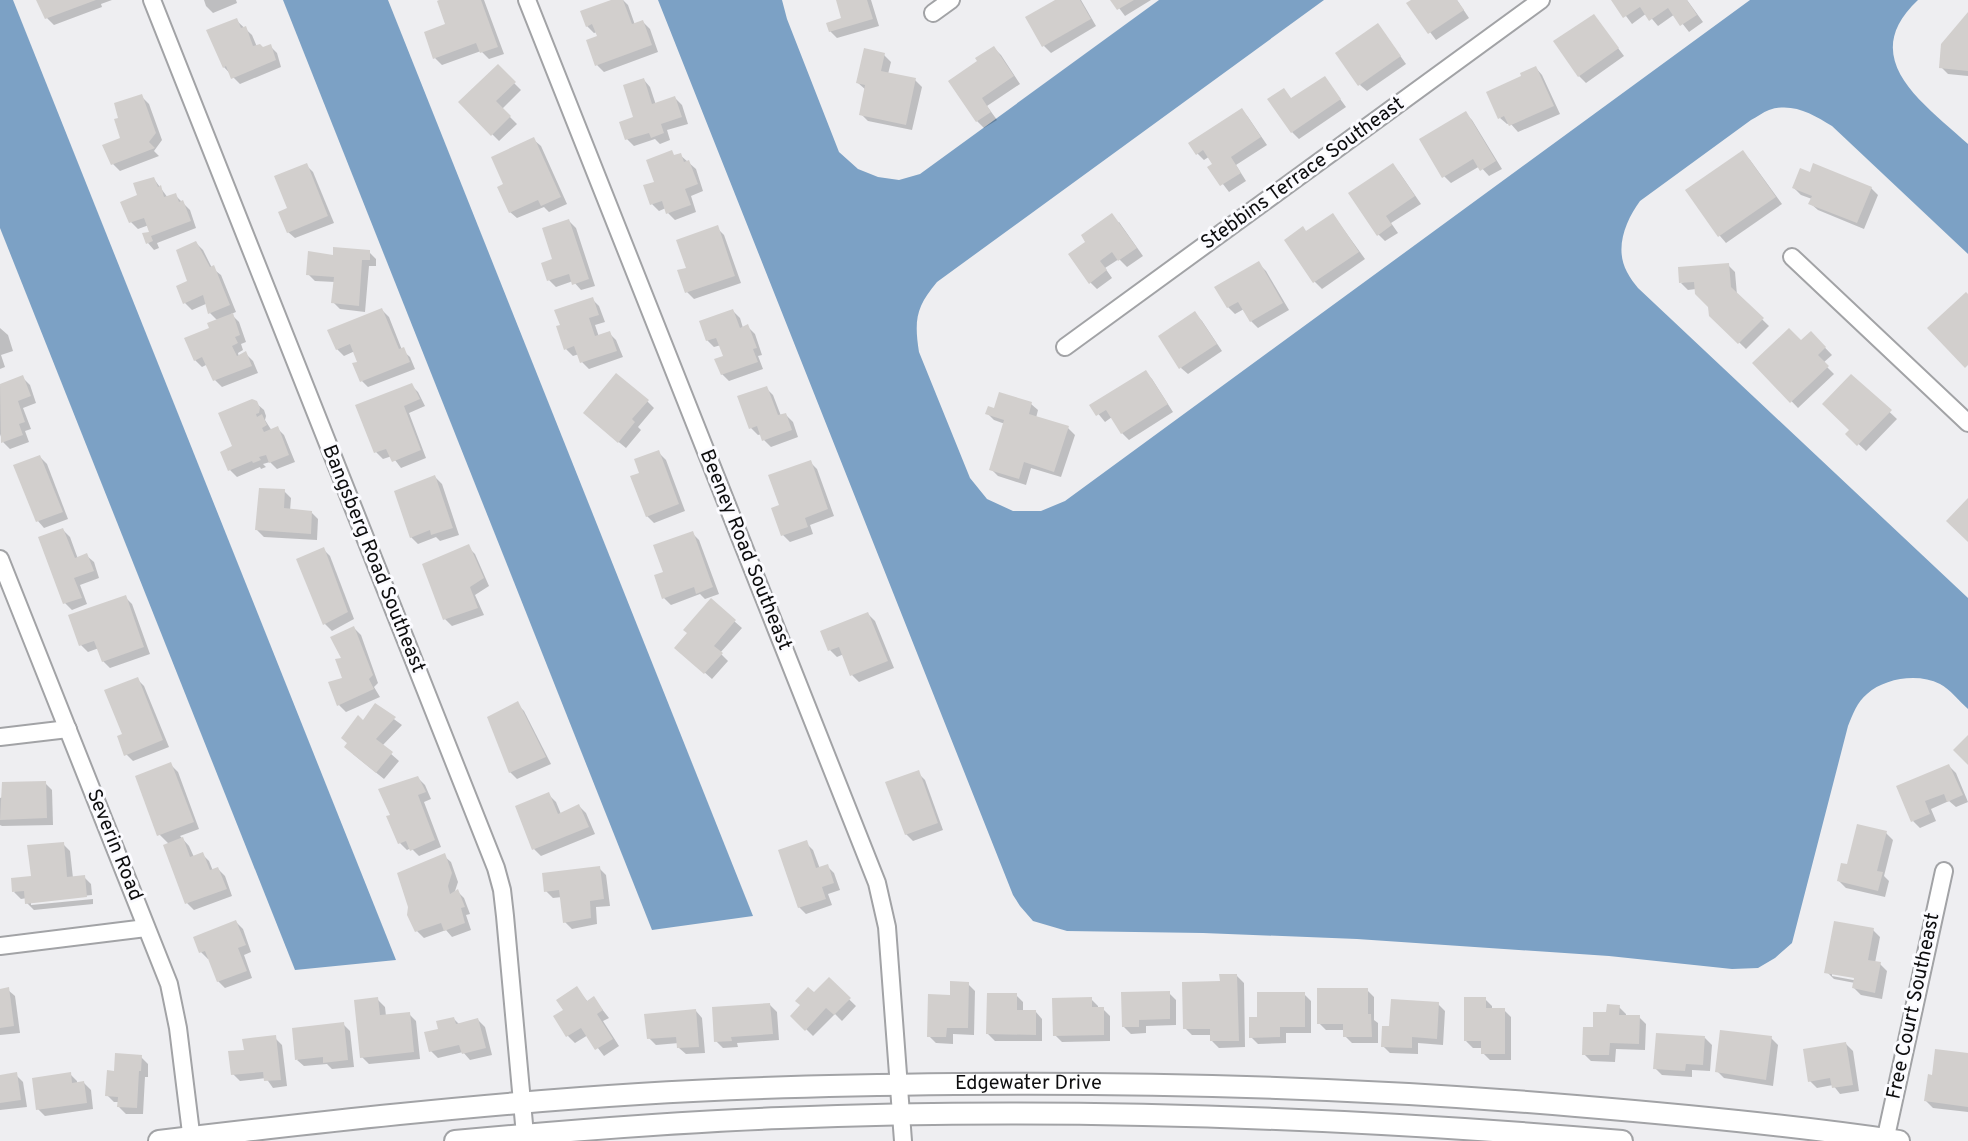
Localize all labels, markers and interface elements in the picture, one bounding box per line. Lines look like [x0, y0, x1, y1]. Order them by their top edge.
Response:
street label: Stebbins Terrace Southeast [1196, 91, 1410, 257]
street label: Bangsberg Road Southeast [315, 441, 431, 677]
street label: Beeney Road Southeast [693, 446, 797, 654]
street label: Severin Road [80, 785, 148, 905]
street label: Free Court Southeast [1882, 910, 1946, 1102]
street label: Edgewater Drive [955, 1071, 1102, 1097]

